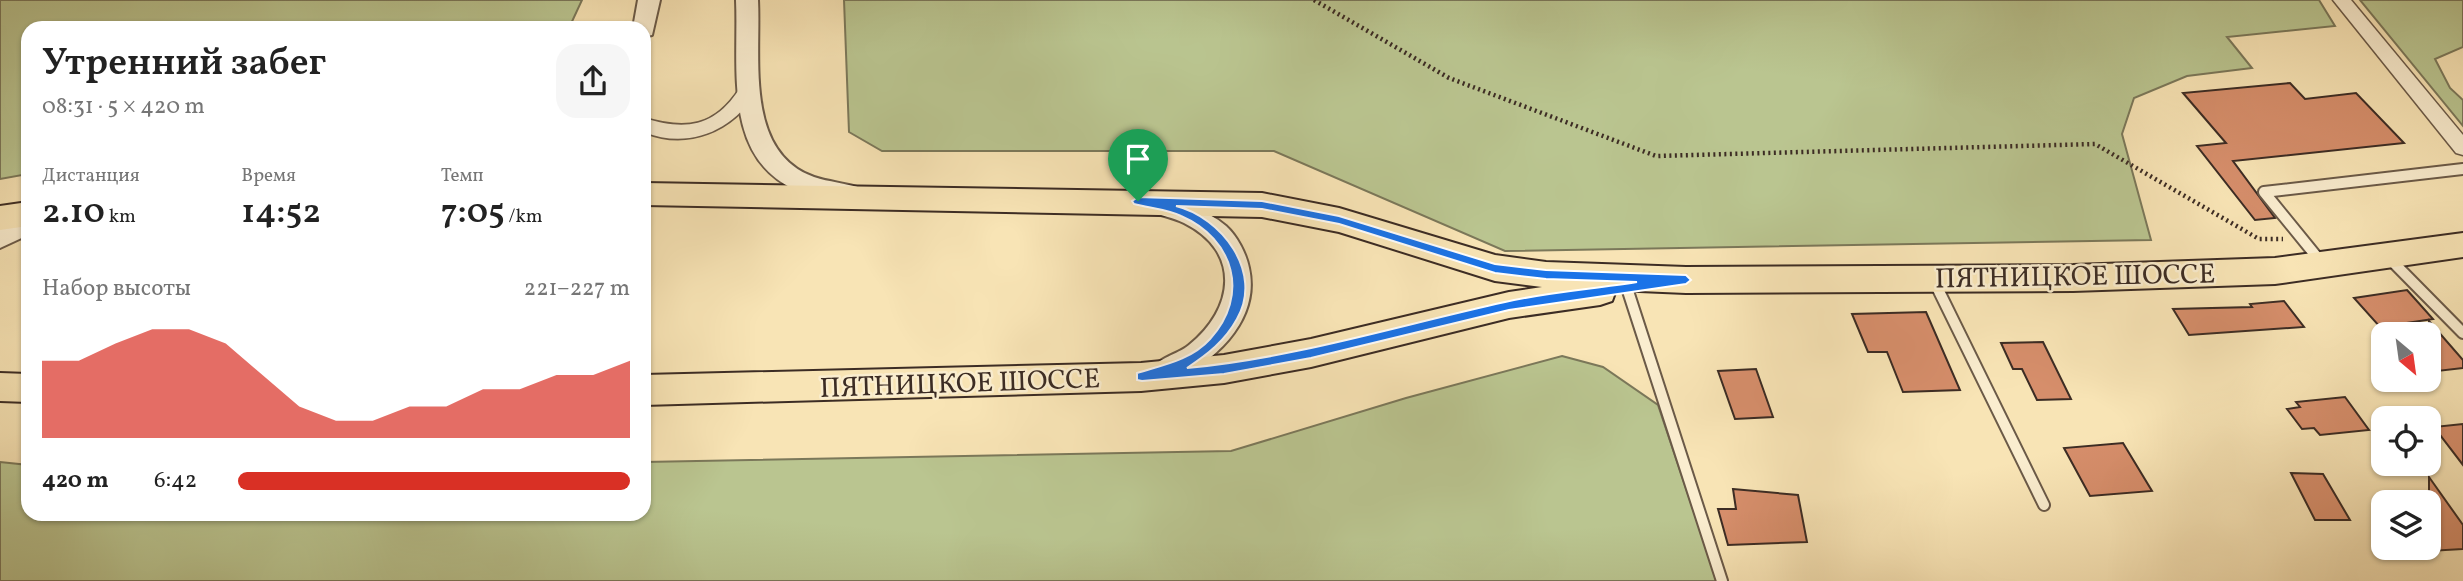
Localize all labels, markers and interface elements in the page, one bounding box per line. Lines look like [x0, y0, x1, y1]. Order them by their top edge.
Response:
text: Утренний забег [42, 38, 326, 91]
button: share [556, 44, 630, 118]
text: 08:31 · 5 × 420 m [42, 91, 205, 123]
pin [1108, 129, 1168, 201]
icon: arrive [1119, 140, 1157, 178]
text: Дистанция [42, 163, 140, 189]
text: Время [241, 163, 296, 189]
text: Темп [441, 163, 484, 189]
text: 2.10 [42, 189, 105, 237]
text: 14:52 [241, 189, 321, 237]
text: 7:05 [441, 189, 505, 237]
text: km [105, 204, 136, 230]
text: /km [505, 204, 543, 230]
street label: ПЯТНИЦКОЕ ШОССЕ [1934, 256, 2216, 299]
text: Набор высоты [42, 273, 191, 305]
text: 221–227 m [524, 273, 630, 305]
north arrow [2371, 322, 2441, 392]
map controls [2371, 322, 2441, 560]
street label: ПЯТНИЦКОЕ ШОССЕ [819, 360, 1101, 409]
button: locate [2371, 406, 2441, 476]
text: 420 m [42, 465, 109, 497]
text: 6:42 [154, 465, 197, 497]
button: layers [2371, 490, 2441, 560]

